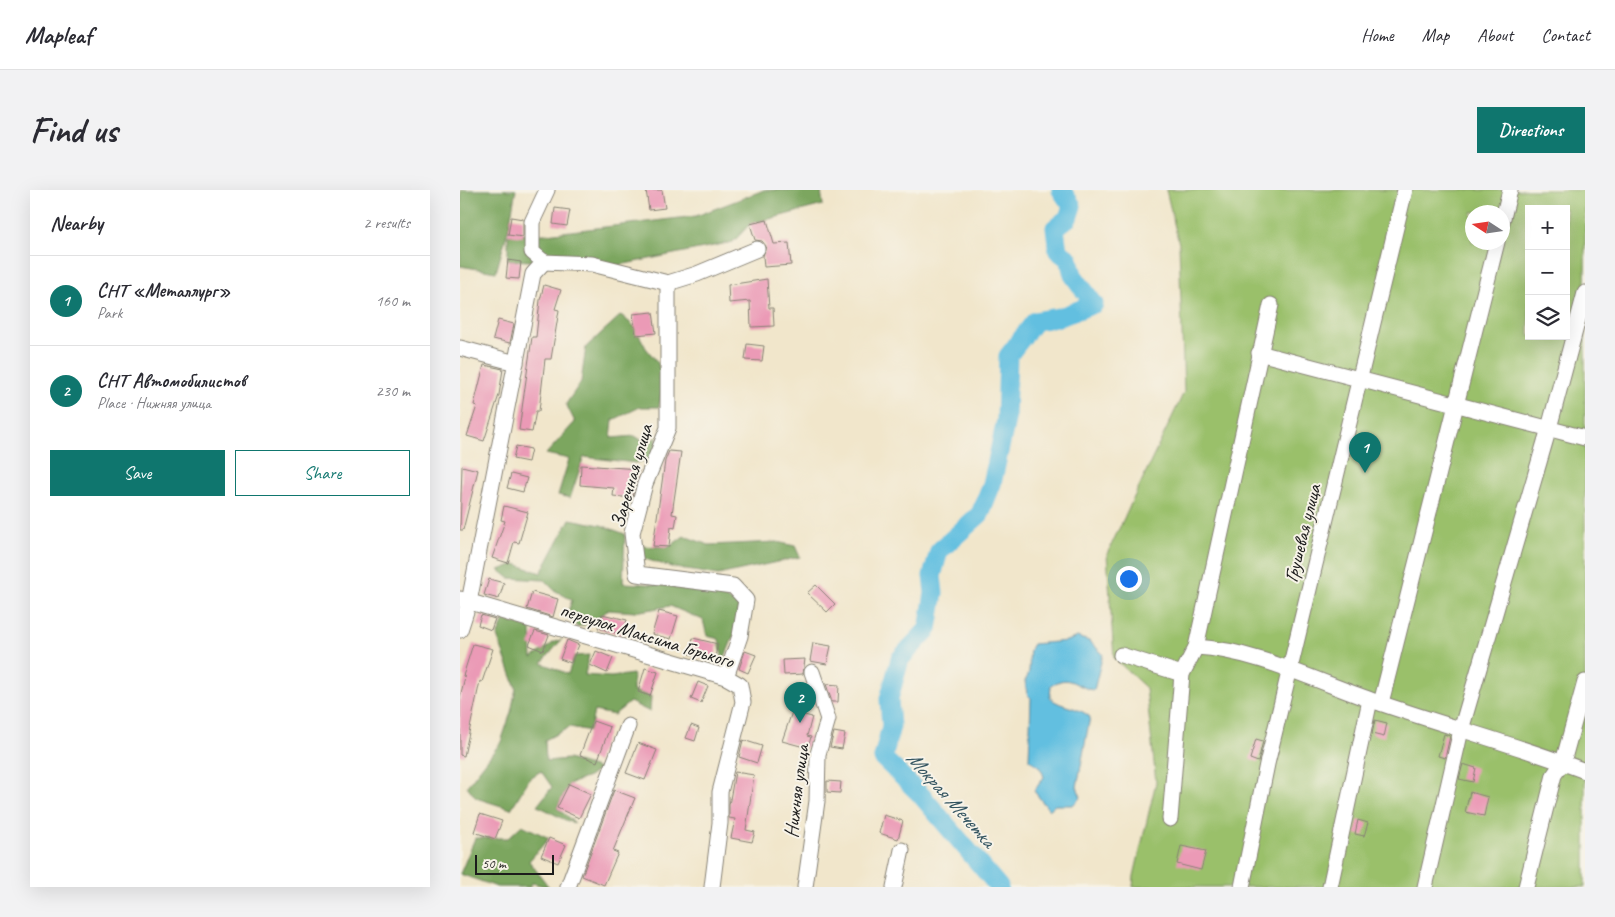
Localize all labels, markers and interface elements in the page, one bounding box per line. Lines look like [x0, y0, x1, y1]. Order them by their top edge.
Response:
text: Mapleaf [25, 20, 92, 50]
text: Home [1361, 24, 1394, 46]
text: Map [1422, 24, 1449, 46]
text: About [1477, 24, 1513, 46]
text: Contact [1541, 24, 1590, 46]
button: Directions [1477, 107, 1585, 153]
text: Find us [30, 108, 117, 153]
north arrow [1465, 205, 1510, 250]
map controls [1525, 205, 1570, 340]
button: + [1525, 205, 1570, 250]
text: Nearby [50, 210, 103, 236]
text: 2 results [363, 213, 410, 233]
button: − [1525, 250, 1570, 295]
text: СНТ «Металлург» [97, 279, 230, 303]
text: 1 [62, 291, 70, 311]
text: 160 m [376, 291, 410, 311]
button: layers [1525, 295, 1570, 340]
text: Park [97, 303, 122, 323]
text: СНТ Автомобилистов [97, 369, 246, 393]
text: 2 [62, 381, 70, 401]
text: 230 m [376, 381, 410, 401]
text: Place · Нижняя улица [97, 393, 211, 413]
street label: Заречная улица [605, 420, 659, 531]
pin: 1 [1349, 432, 1381, 473]
button: Save [50, 450, 225, 496]
button: Share [235, 450, 410, 496]
street label: Грушевая улица [1278, 480, 1327, 585]
your location [1116, 566, 1142, 592]
street label: переулок Максима Горького [557, 597, 738, 674]
pin: 2 [784, 682, 816, 723]
street label: Нижняя улица [778, 741, 815, 839]
water label: Мокрая Мечетка [901, 745, 1003, 854]
scale bar [475, 852, 554, 875]
text: 50 m [482, 855, 506, 872]

